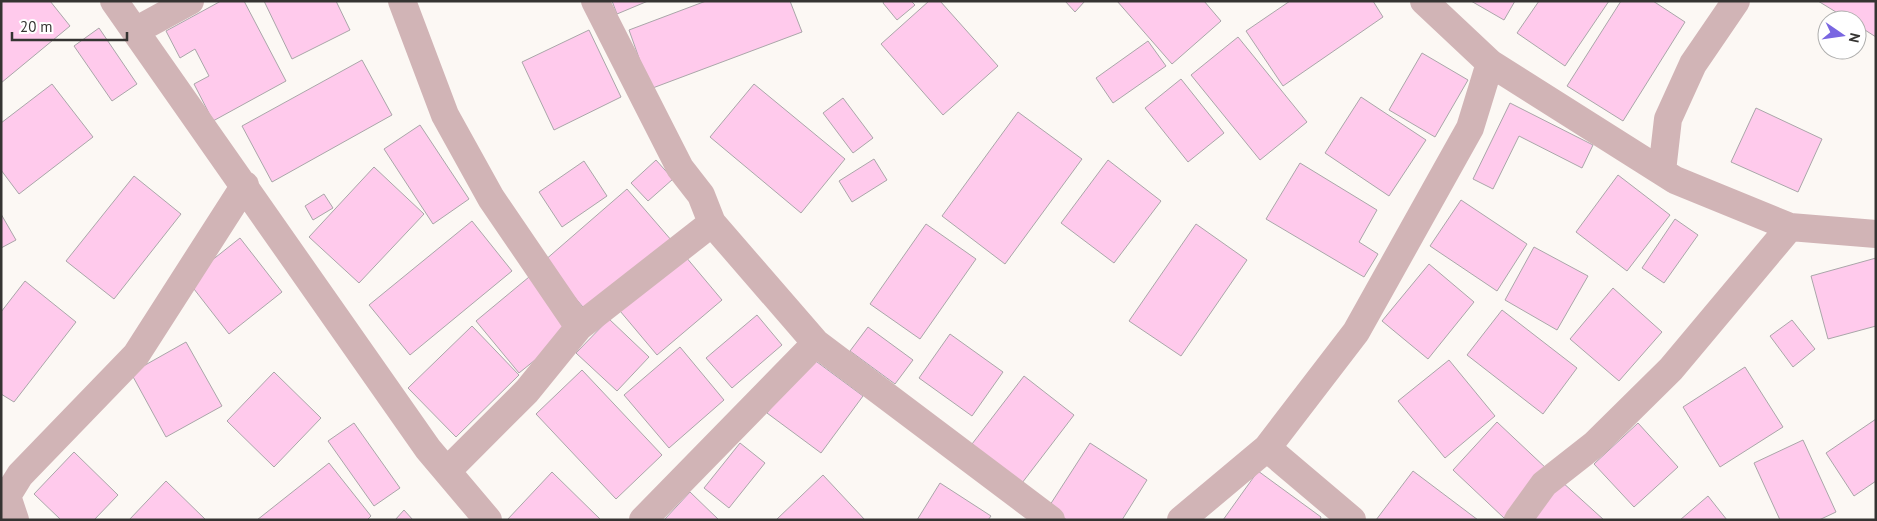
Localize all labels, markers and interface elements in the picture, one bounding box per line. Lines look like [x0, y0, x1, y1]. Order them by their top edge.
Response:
scale bar [12, 10, 128, 42]
north arrow [1817, 10, 1867, 60]
text: 20 m [20, 17, 53, 36]
text: N [1845, 31, 1864, 44]

